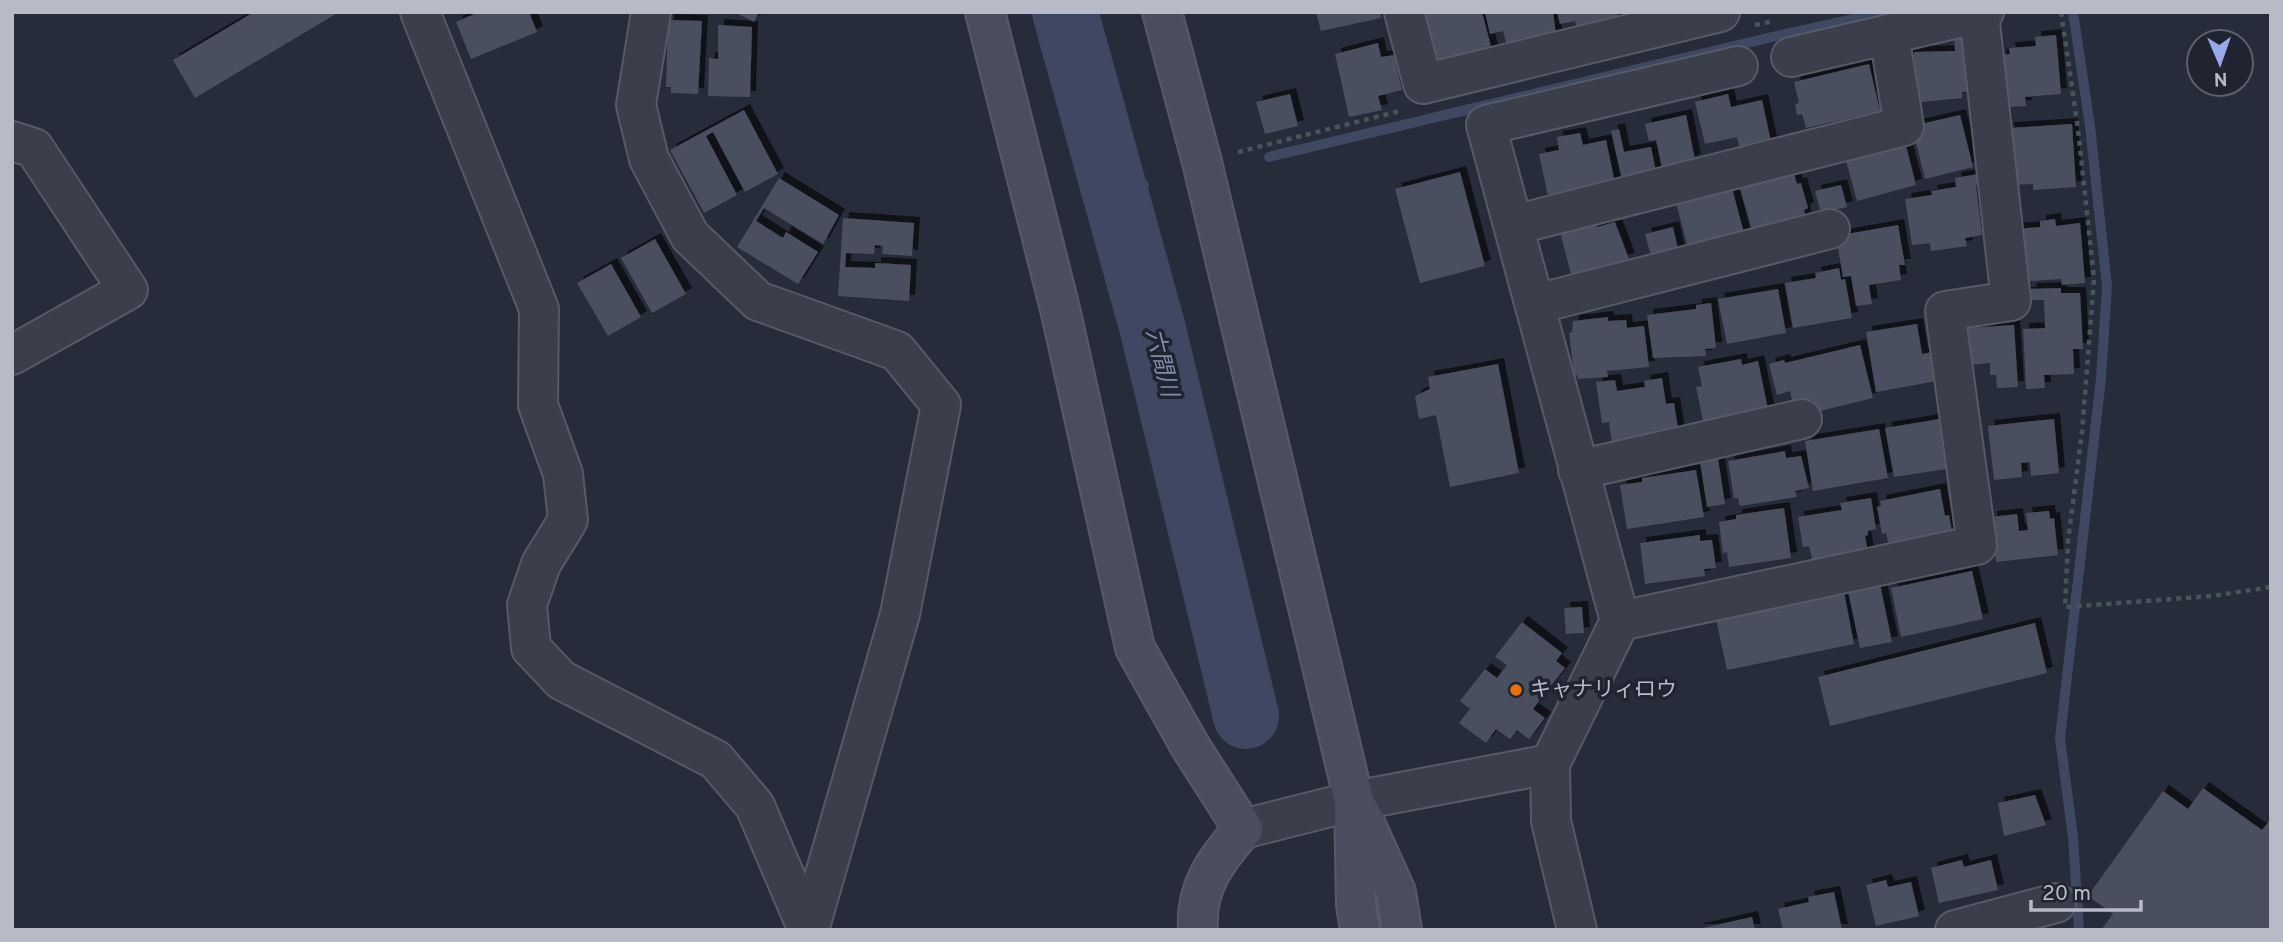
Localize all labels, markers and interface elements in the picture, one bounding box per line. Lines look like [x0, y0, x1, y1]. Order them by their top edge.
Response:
north arrow [2185, 28, 2255, 98]
text: N [2213, 66, 2228, 90]
water label: 六間川 [1138, 326, 1183, 403]
place label: キャナリィ·ロウ [1530, 677, 1677, 704]
marker: キャナリィ·ロウ [1508, 682, 1524, 698]
scale bar [2031, 869, 2141, 913]
text: 20 m [2042, 881, 2091, 908]

